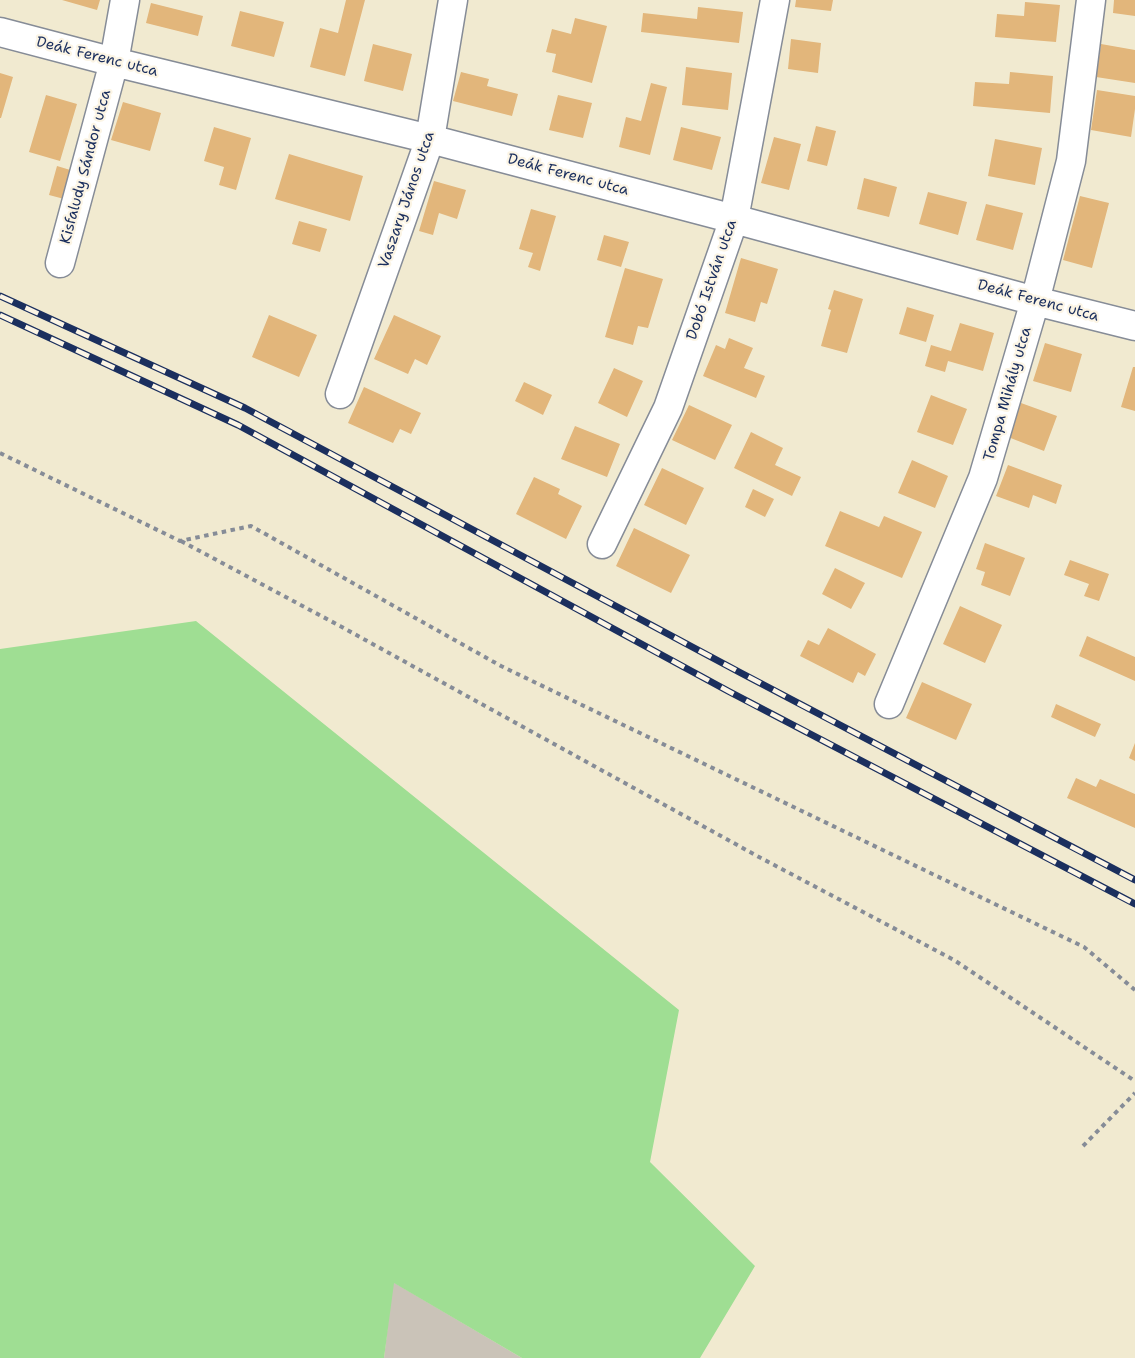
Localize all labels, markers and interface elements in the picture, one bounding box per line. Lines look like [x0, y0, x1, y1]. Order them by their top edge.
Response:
street label: Deák Ferenc utca [34, 33, 160, 81]
street label: Kisfaludy Sándor utca [57, 88, 115, 246]
street label: Vaszary János utca [375, 129, 439, 271]
street label: Deák Ferenc utca [505, 150, 631, 200]
street label: Dobó István utca [683, 218, 741, 342]
street label: Deák Ferenc utca [975, 276, 1101, 326]
street label: Tompa Mihály utca [980, 325, 1036, 463]

